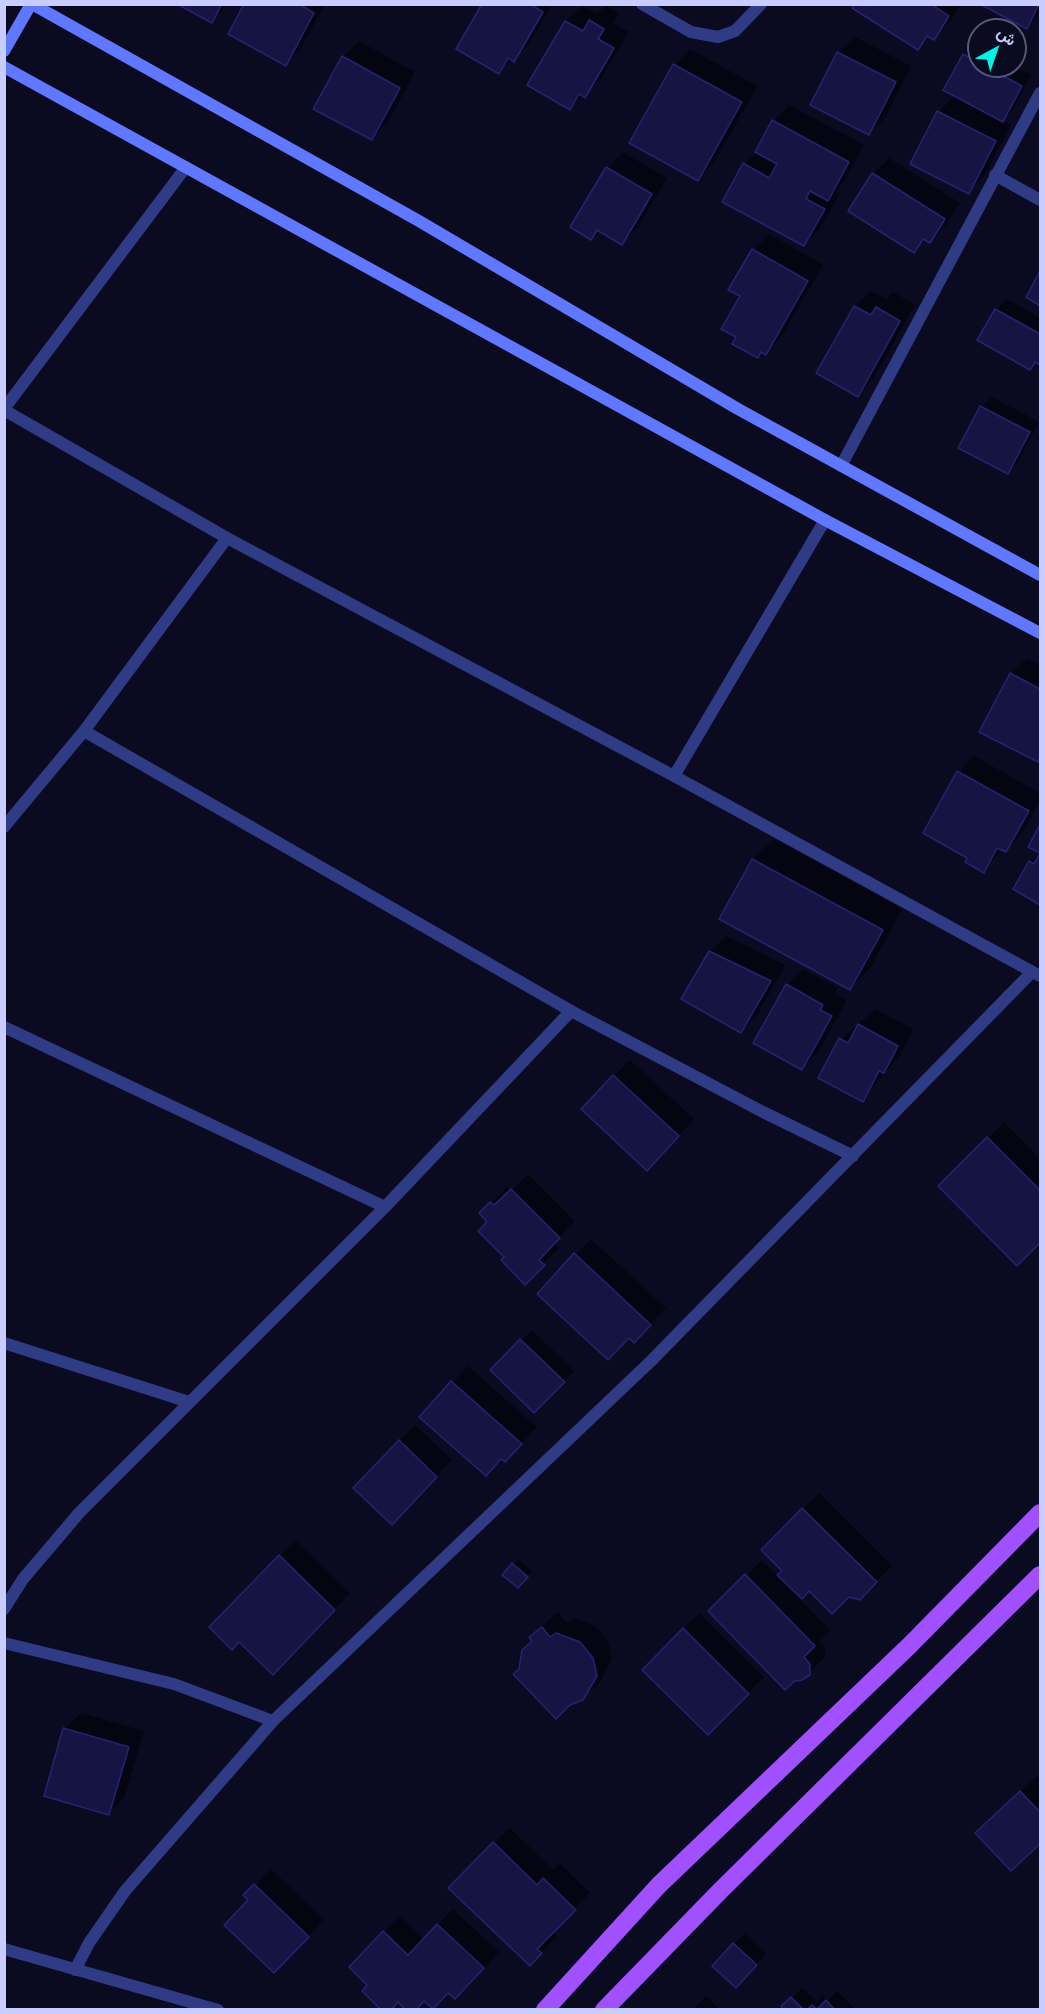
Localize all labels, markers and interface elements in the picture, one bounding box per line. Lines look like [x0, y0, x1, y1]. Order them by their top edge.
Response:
north arrow [967, 18, 1027, 78]
text: ش [994, 22, 1021, 49]

